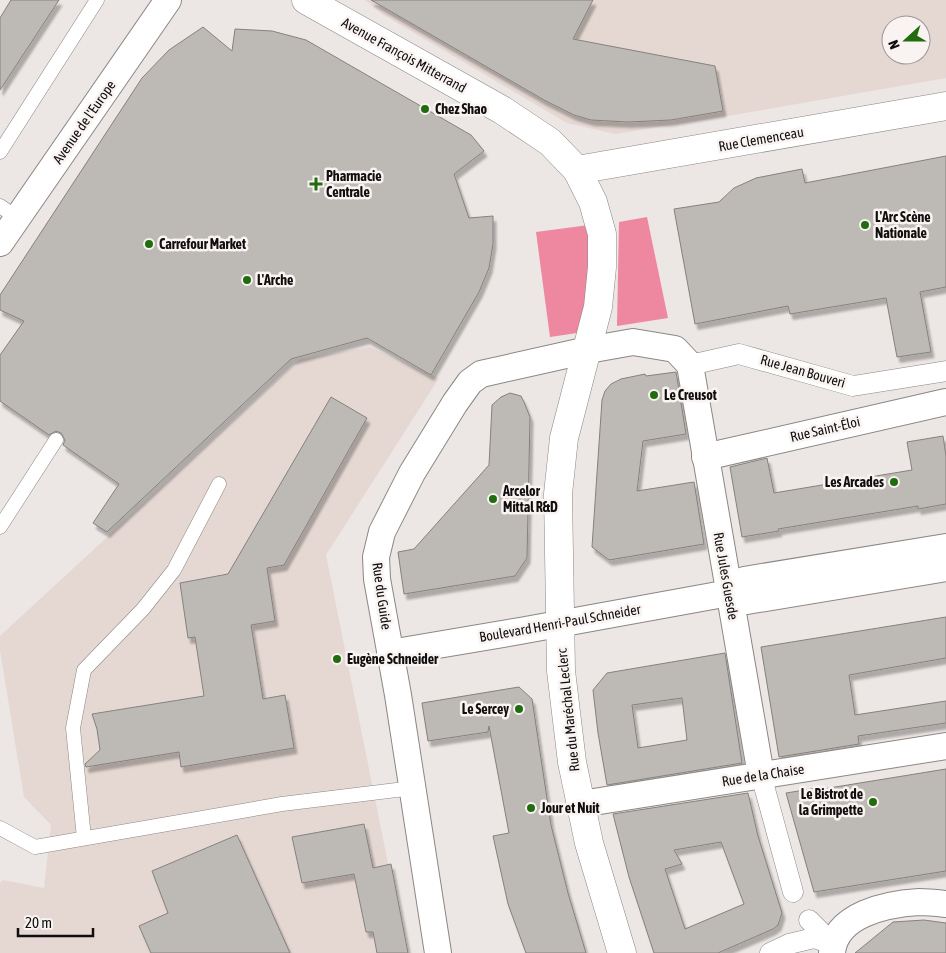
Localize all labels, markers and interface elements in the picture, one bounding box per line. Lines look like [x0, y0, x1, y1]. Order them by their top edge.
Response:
street label: Avenue François Mitterrand [339, 14, 469, 96]
north arrow [881, 15, 931, 65]
text: N [885, 38, 903, 51]
street label: Avenue de l'Europe [49, 77, 119, 167]
place label: Chez Shao [435, 101, 488, 117]
marker: Chez Shao [419, 103, 431, 115]
street label: Rue Clemenceau [717, 124, 805, 154]
place label: Pharmacie Centrale [326, 168, 382, 200]
marker: Pharmacie Centrale [310, 178, 322, 190]
place label: L'Arc Scène Nationale [875, 209, 931, 241]
marker: L'Arc Scène Nationale [859, 219, 871, 231]
place label: Carrefour Market [159, 236, 246, 252]
marker: Carrefour Market [143, 238, 155, 250]
place label: L'Arche [257, 272, 293, 288]
marker: L'Arche [241, 274, 253, 286]
street label: Rue Jean Bouveri [759, 351, 847, 391]
place label: Le Creusot [664, 387, 717, 403]
marker: Le Creusot [648, 389, 660, 401]
street label: Rue Saint-Éloi [788, 413, 862, 445]
place label: Les Arcades [825, 474, 884, 490]
marker: Les Arcades [888, 476, 900, 488]
place label: Arcelor Mittal R&D [502, 483, 558, 515]
marker: Arcelor Mittal R&D [487, 493, 499, 505]
street label: Rue Jules Guesde [710, 531, 742, 621]
street label: Rue du Guide [369, 561, 395, 631]
street label: Boulevard Henri-Paul Schneider [478, 601, 643, 645]
street label: Rue du Maréchal Leclerc [553, 647, 582, 772]
place label: Eugène Schneider [347, 651, 439, 667]
marker: Eugène Schneider [331, 653, 343, 665]
place label: Le Sercey [462, 701, 509, 717]
marker: Le Sercey [513, 703, 525, 715]
street label: Rue de la Chaise [721, 761, 805, 789]
place label: Le Bistrot de la Grimpette [799, 786, 863, 818]
marker: Le Bistrot de la Grimpette [867, 796, 879, 808]
place label: Jour et Nuit [540, 800, 599, 816]
marker: Jour et Nuit [525, 802, 537, 814]
scale bar [18, 906, 92, 938]
text: 20 m [25, 914, 52, 931]

